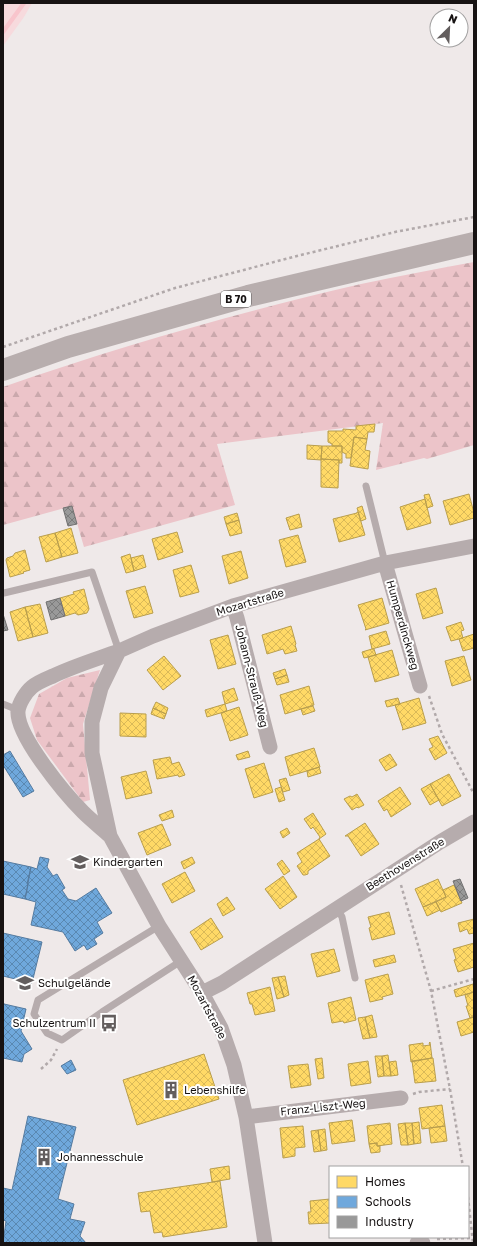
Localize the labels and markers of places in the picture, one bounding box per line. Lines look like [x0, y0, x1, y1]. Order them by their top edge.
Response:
school or university icon: Kindergarten [70, 852, 90, 872]
place label: Kindergarten [93, 855, 163, 868]
school or university icon: Schulgelände [15, 973, 35, 993]
place label: Schulgelände [38, 976, 111, 989]
bus stop icon: Schulzentrum II [99, 1013, 119, 1033]
place label: Schulzentrum II [13, 1016, 96, 1029]
building icon: Lebenshilfe [161, 1080, 181, 1100]
place label: Lebenshilfe [184, 1083, 246, 1096]
building icon: Johannesschule [34, 1147, 54, 1167]
place label: Johannesschule [57, 1150, 143, 1163]

